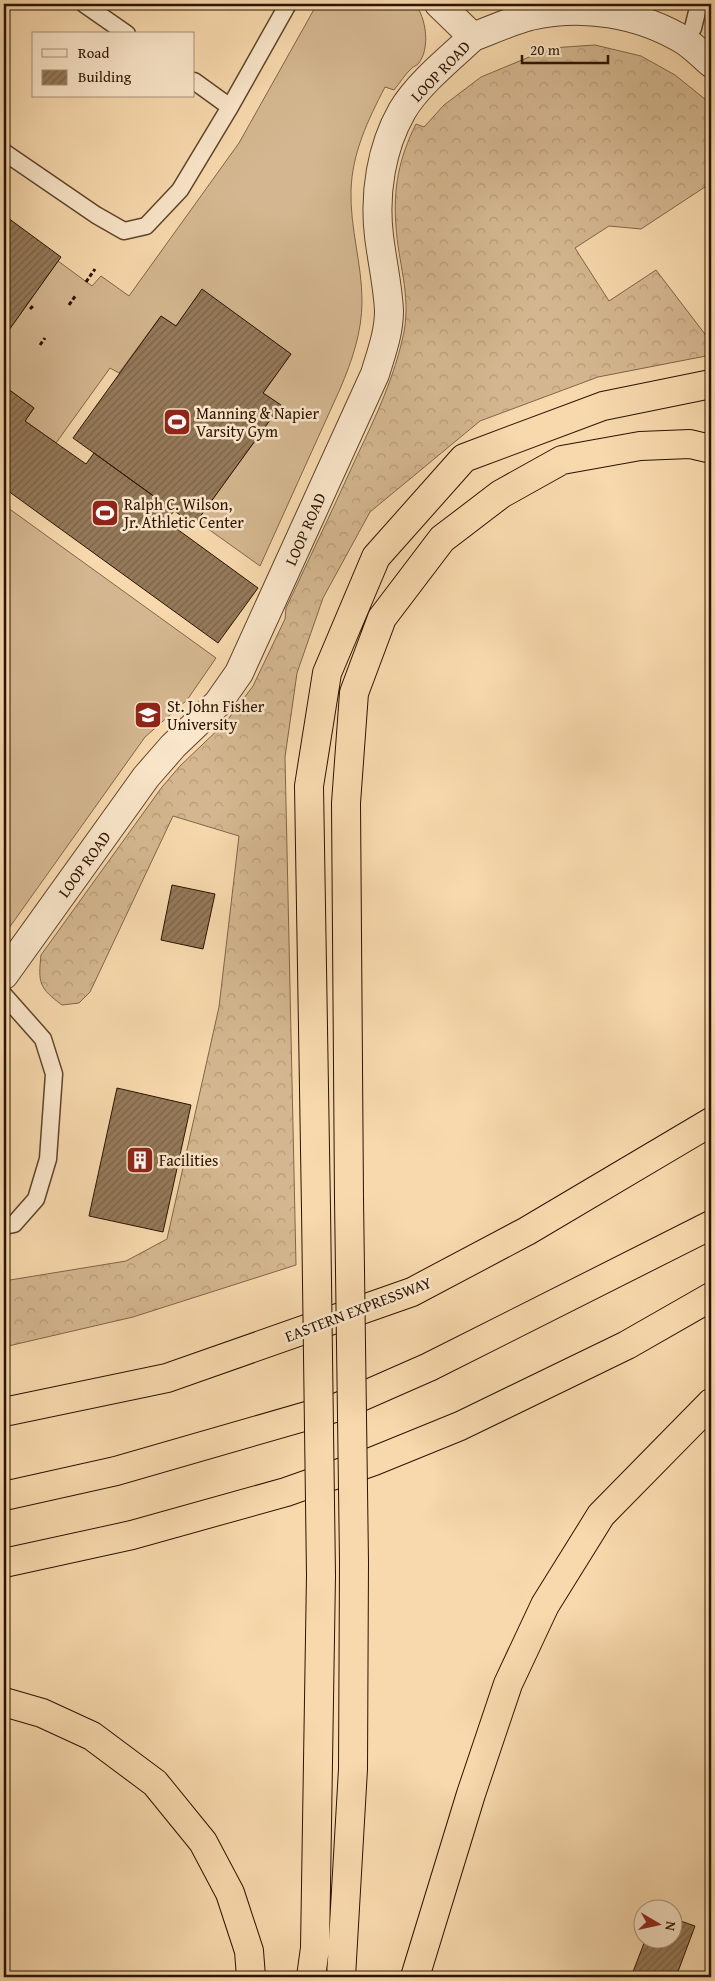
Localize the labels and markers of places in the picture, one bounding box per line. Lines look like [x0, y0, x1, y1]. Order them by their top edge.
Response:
place label: Manning & Napier Varsity Gym [196, 401, 320, 443]
sports icon: Manning & Napier Varsity Gym [162, 407, 192, 437]
place label: Ralph C. Wilson, Jr. Athletic Center [122, 492, 244, 534]
sports icon: Ralph C. Wilson, Jr. Athletic Center [90, 498, 120, 528]
place label: St. John Fisher University [167, 694, 265, 736]
school or university icon: St. John Fisher University [133, 700, 163, 730]
building icon: Facilities [125, 1145, 155, 1175]
place label: Facilities [159, 1148, 218, 1172]

